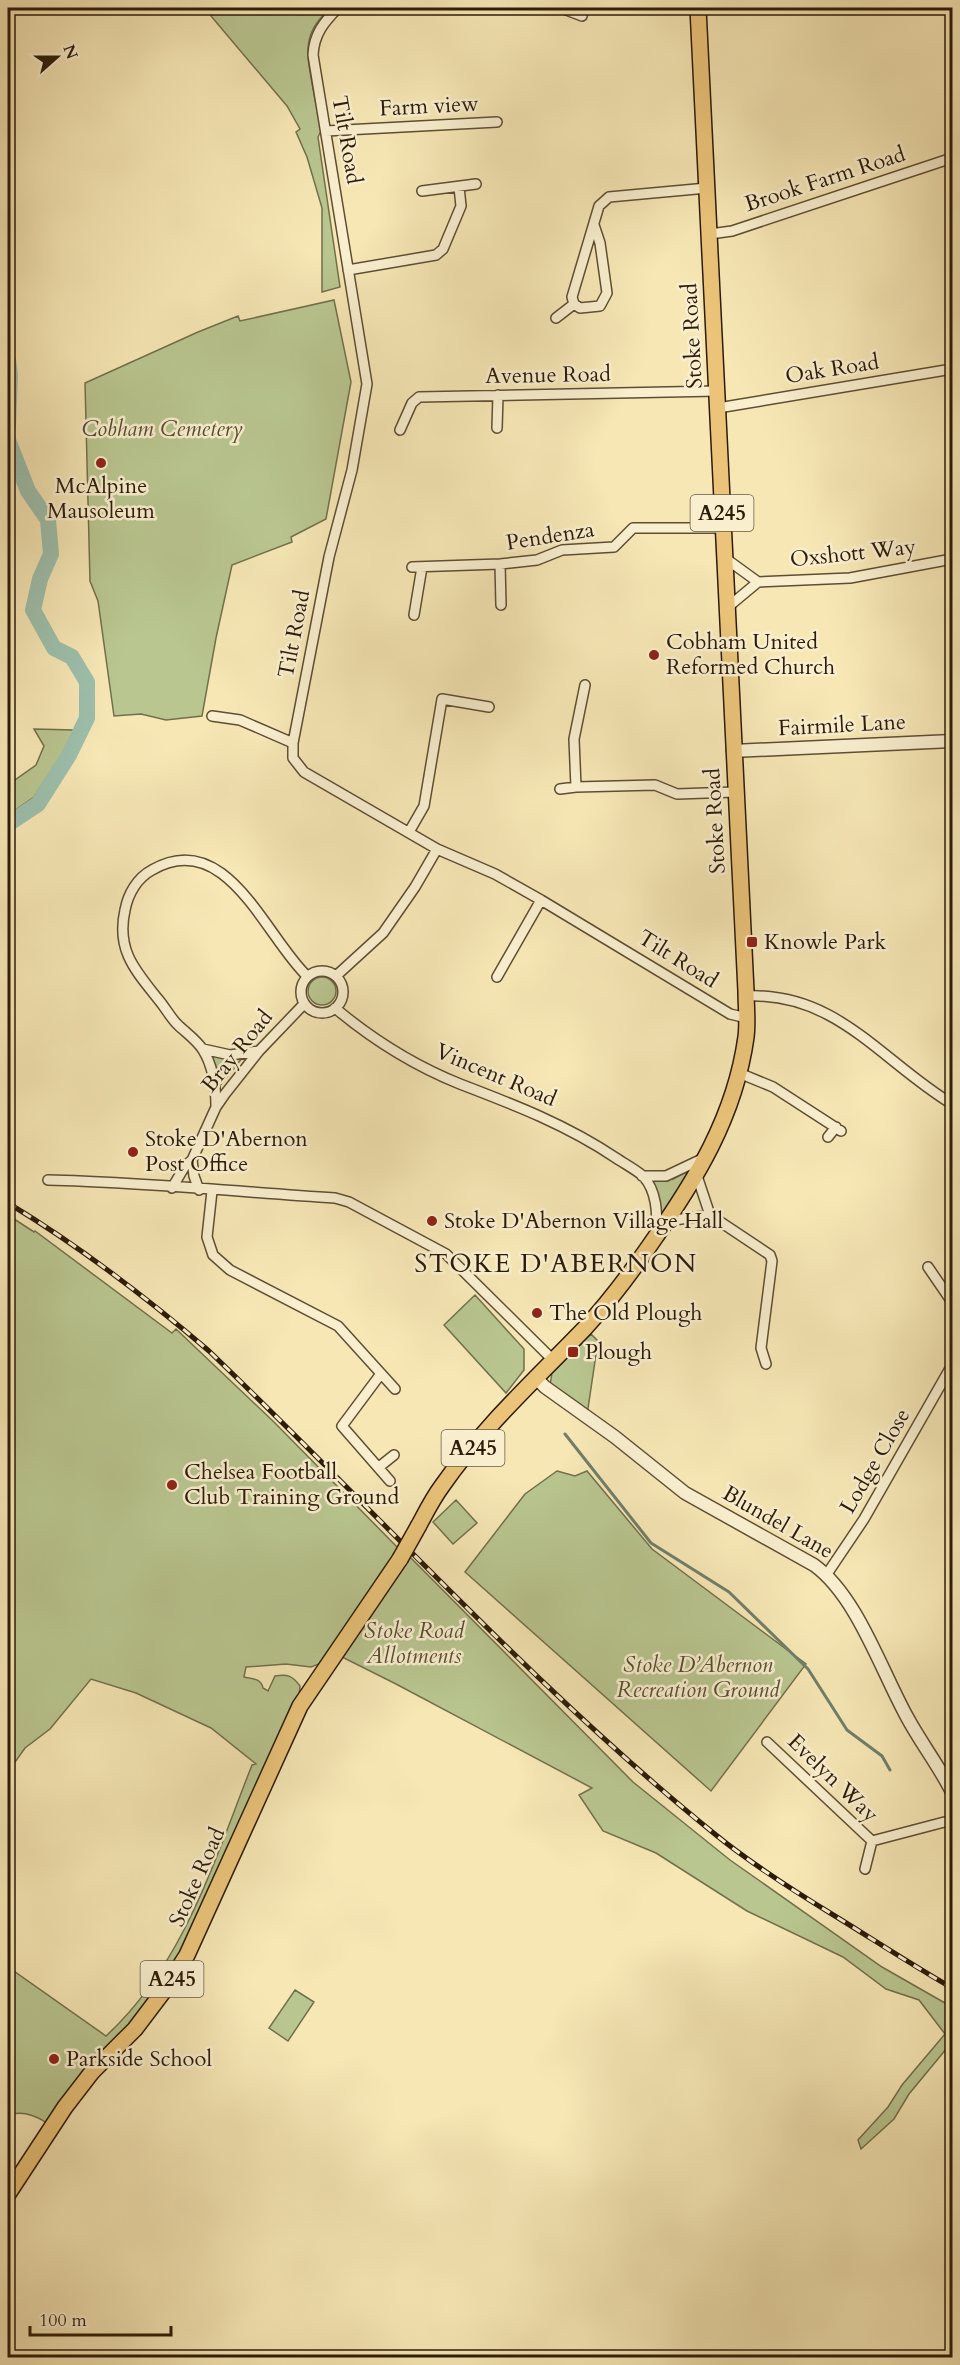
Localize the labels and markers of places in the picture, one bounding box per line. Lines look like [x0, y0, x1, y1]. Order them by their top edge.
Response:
marker: McAlpine Mausoleum [94, 456, 108, 470]
place label: McAlpine Mausoleum [47, 471, 155, 526]
place label: Cobham United Reformed Church [666, 627, 835, 682]
marker: Cobham United Reformed Church [647, 648, 661, 662]
place label: Knowle Park [764, 927, 886, 957]
marker: Knowle Park [745, 935, 759, 949]
place label: Stoke D'Abernon Post Office [145, 1124, 308, 1179]
marker: Stoke D'Abernon Post Office [126, 1145, 140, 1159]
place label: Stoke D'Abernon Village Hall [444, 1206, 723, 1236]
marker: Stoke D'Abernon Village Hall [425, 1214, 439, 1228]
place label: The Old Plough [549, 1298, 702, 1328]
marker: The Old Plough [530, 1306, 544, 1320]
place label: Plough [585, 1337, 652, 1367]
marker: Plough [566, 1345, 580, 1359]
place label: Chelsea Football Club Training Ground [184, 1457, 399, 1512]
marker: Chelsea Football Club Training Ground [165, 1478, 179, 1492]
place label: Parkside School [66, 2044, 212, 2074]
marker: Parkside School [47, 2052, 61, 2066]

